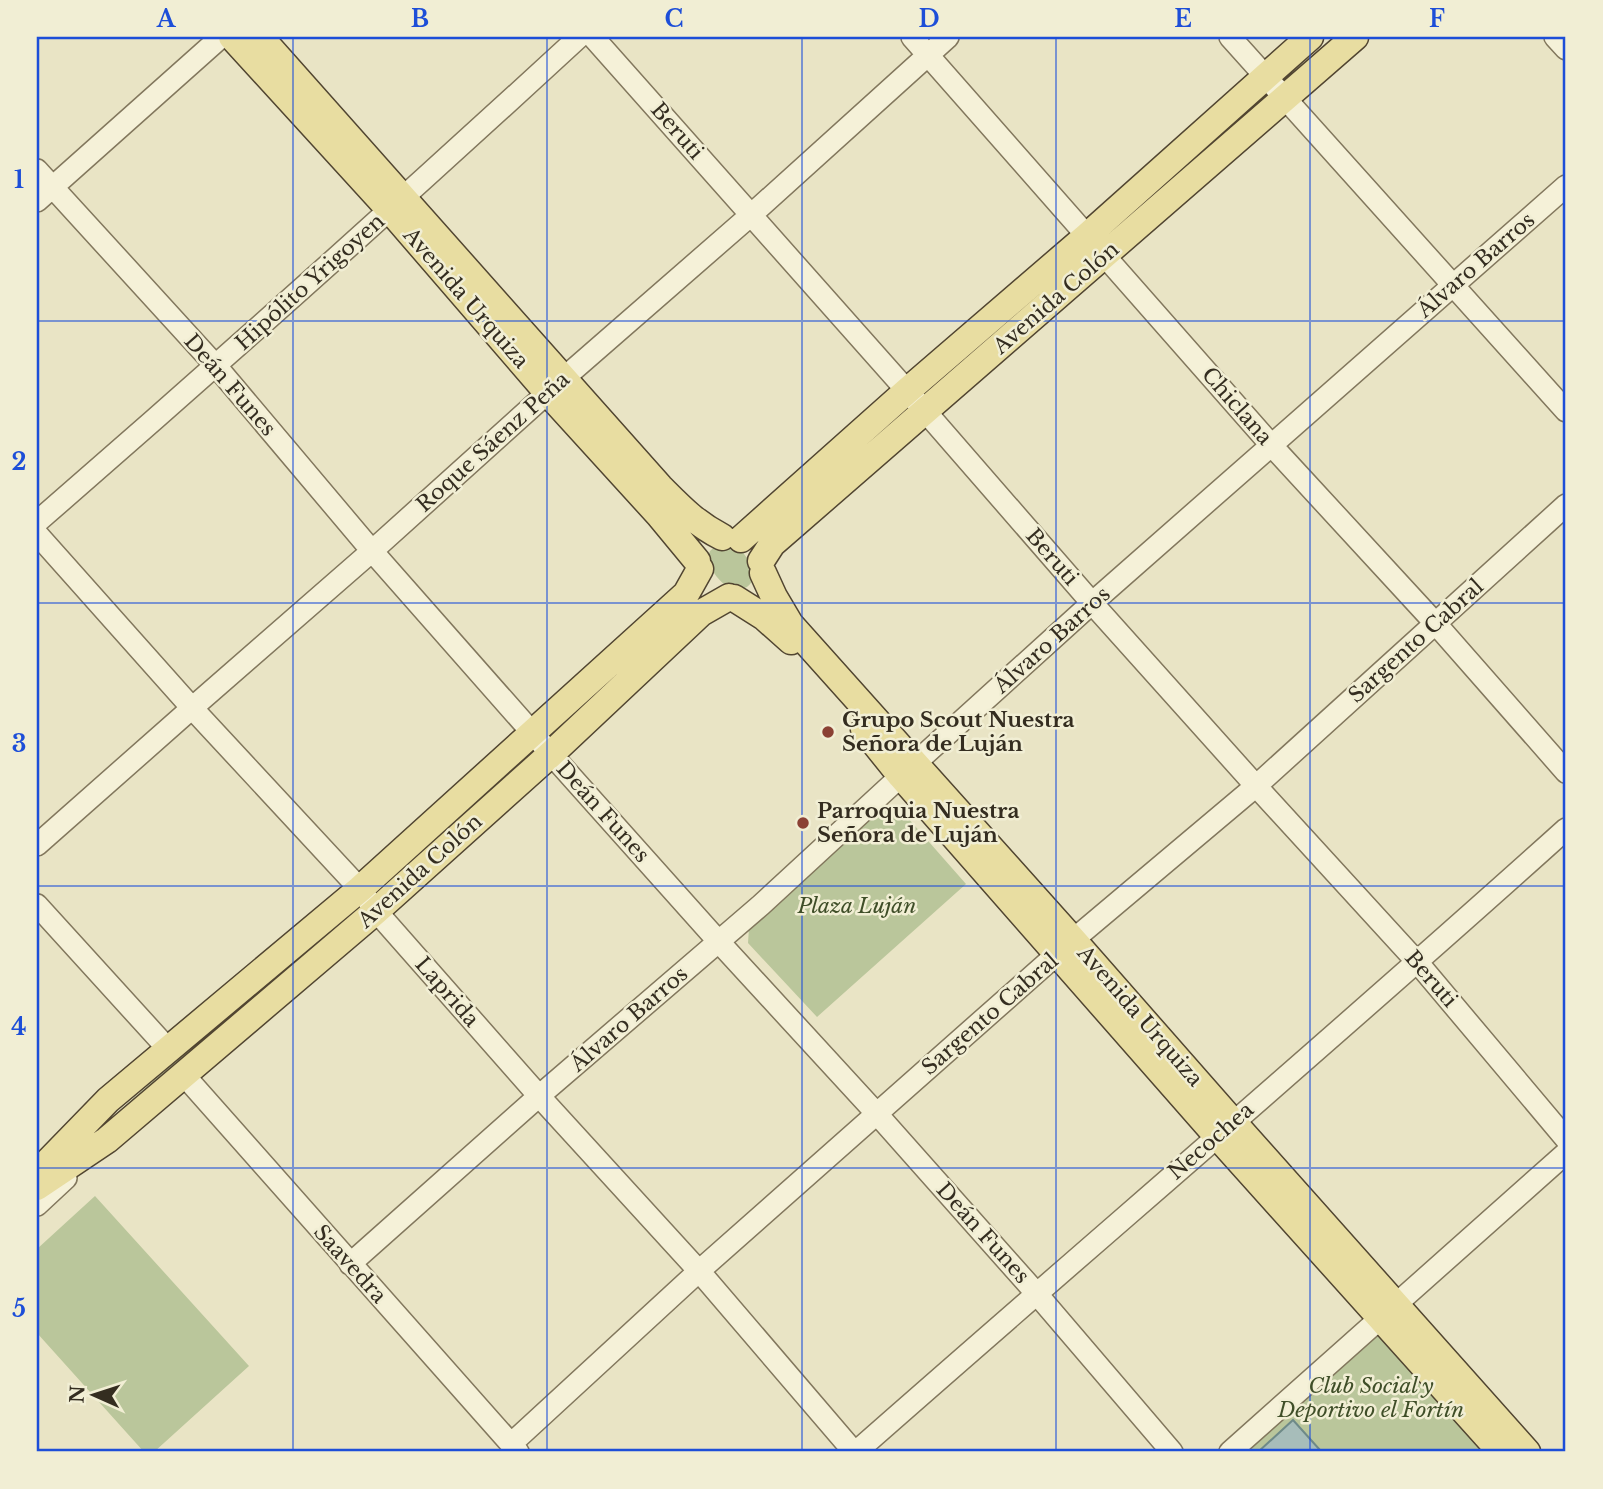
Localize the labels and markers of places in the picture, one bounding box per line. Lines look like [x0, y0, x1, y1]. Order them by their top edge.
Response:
place label: Grupo Scout Nuestra Señora de Luján [842, 707, 1075, 757]
marker: Grupo Scout Nuestra Señora de Luján [820, 724, 836, 740]
place label: Parroquia Nuestra Señora de Luján [817, 798, 1020, 848]
marker: Parroquia Nuestra Señora de Luján [795, 815, 811, 831]

